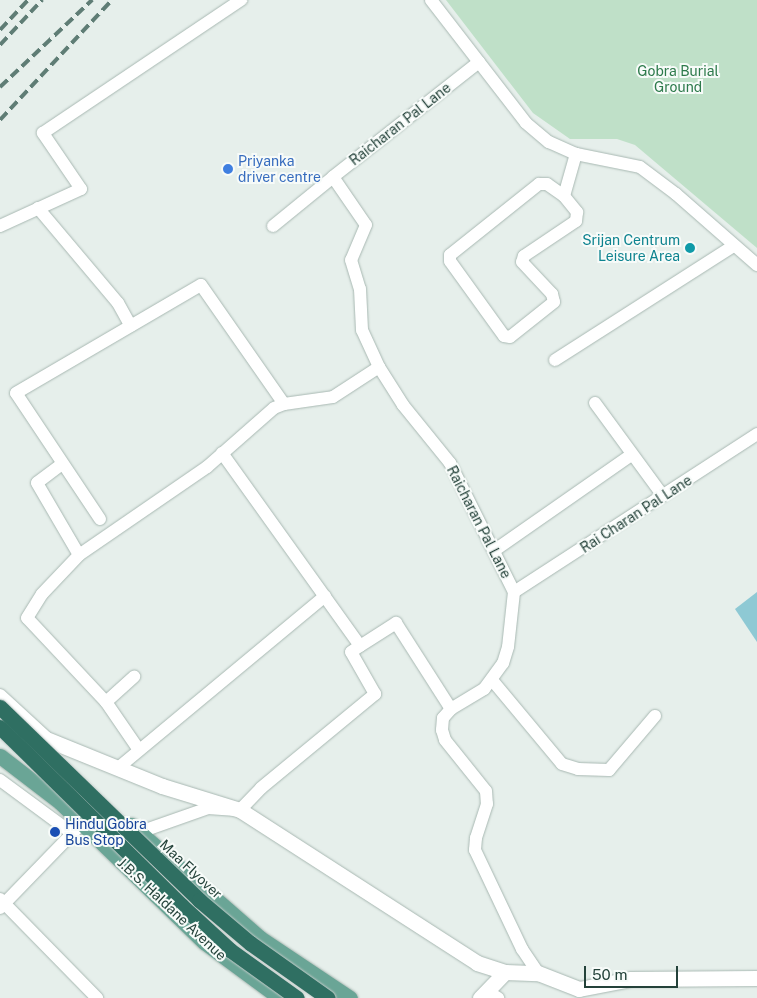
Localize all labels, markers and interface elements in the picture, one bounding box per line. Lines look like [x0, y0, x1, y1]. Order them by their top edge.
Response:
park label: Gobra Burial Ground [637, 63, 719, 95]
street label: Raicharan Pal Lane [346, 79, 454, 169]
place label: Priyanka driver centre [238, 153, 321, 186]
marker: Priyanka driver centre [222, 163, 234, 175]
place label: Srijan Centrum Leisure Area [582, 232, 680, 264]
marker: Srijan Centrum Leisure Area [684, 242, 696, 254]
street label: Raicharan Pal Lane [443, 463, 515, 581]
street label: Rai Charan Pal Lane [577, 472, 695, 556]
place label: Hindu Gobra Bus Stop [65, 816, 147, 849]
marker: Hindu Gobra Bus Stop [49, 826, 61, 838]
street label: Maa Flyover [156, 836, 226, 902]
street label: J.B.S. Haldane Avenue [114, 854, 230, 964]
scale bar [587, 956, 681, 988]
text: 50 m [592, 966, 627, 983]

